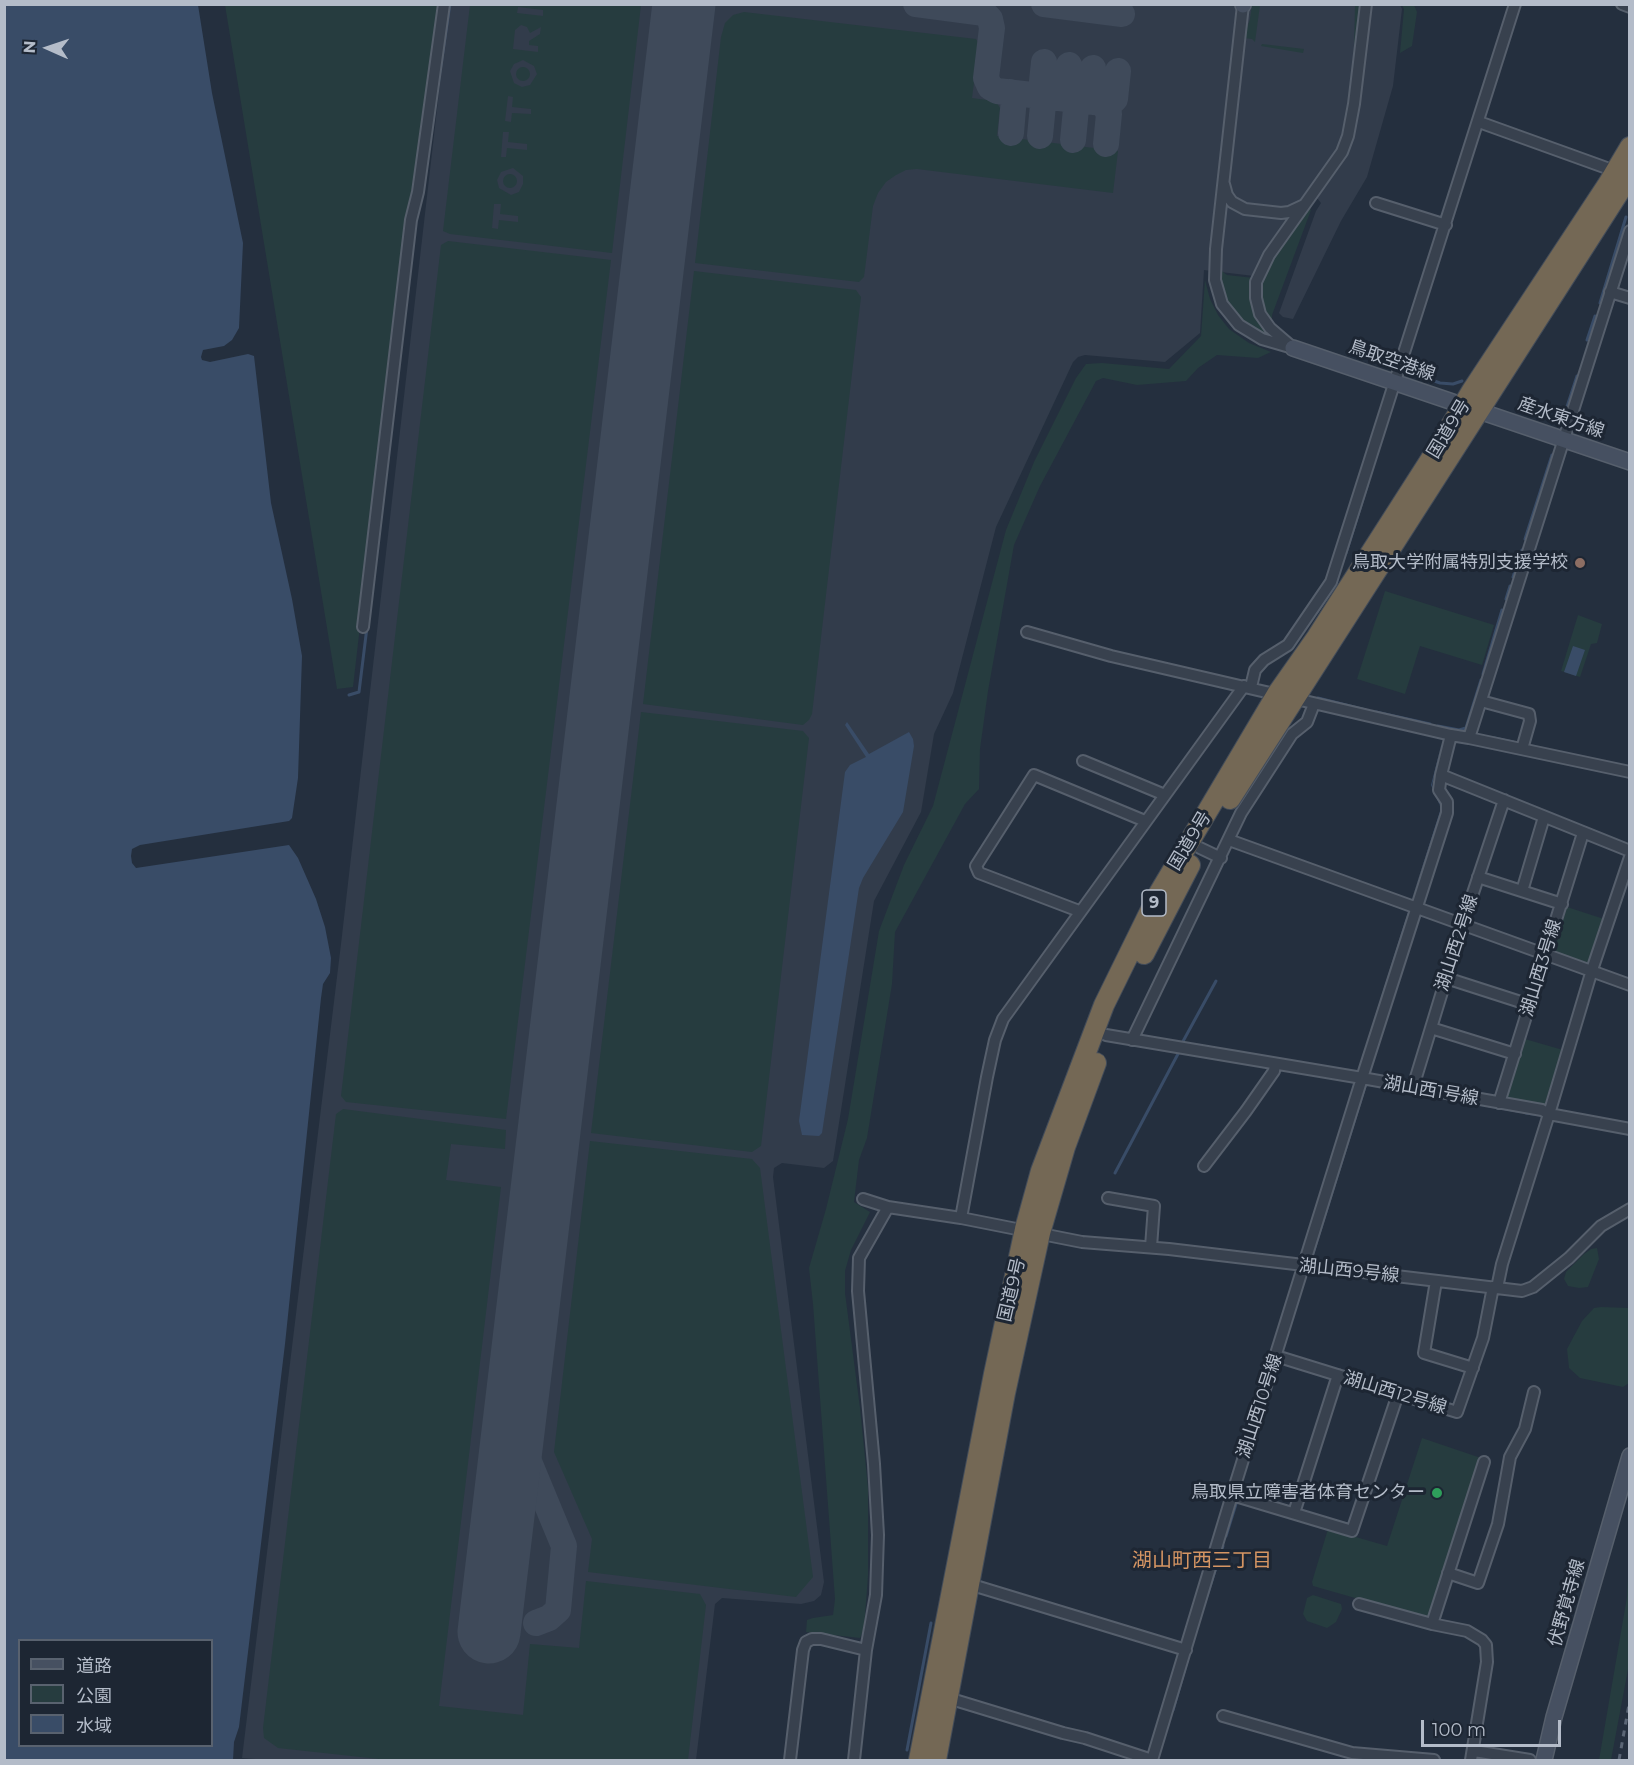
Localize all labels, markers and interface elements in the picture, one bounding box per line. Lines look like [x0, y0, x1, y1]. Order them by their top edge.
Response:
north arrow [18, 18, 78, 78]
text: N [20, 40, 39, 54]
street label: 鳥取空港線 [1346, 336, 1438, 386]
street label: 産水東方線 [1515, 393, 1607, 443]
street label: 国道9号 [1423, 396, 1475, 462]
place label: 鳥取大学附属特別支援学校 [1352, 552, 1568, 574]
marker: 鳥取大学附属特別支援学校 [1573, 556, 1587, 570]
street label: 国道9号 [1164, 808, 1216, 874]
road number: 9 [1142, 890, 1166, 916]
street label: 湖山西2号線 [1431, 892, 1483, 994]
street label: 湖山西3号線 [1516, 917, 1566, 1019]
street label: 湖山西1号線 [1382, 1072, 1480, 1110]
street label: 湖山西9号線 [1298, 1255, 1400, 1287]
street label: 国道9号 [994, 1256, 1030, 1324]
street label: 湖山西10号線 [1233, 1351, 1287, 1461]
street label: 湖山西12号線 [1341, 1367, 1449, 1419]
place label: 鳥取県立障害者体育センター [1191, 1482, 1425, 1504]
marker: 鳥取県立障害者体育センター [1430, 1486, 1444, 1500]
district label: 湖山町西三丁目 [1132, 1549, 1272, 1573]
street label: 伏野覚寺線 [1544, 1557, 1590, 1649]
legend [18, 1639, 213, 1747]
text: 道路 [76, 1655, 112, 1677]
text: 公園 [76, 1685, 112, 1707]
scale bar [1424, 1708, 1564, 1746]
text: 水域 [76, 1715, 112, 1737]
text: 100 m [1432, 1719, 1486, 1741]

